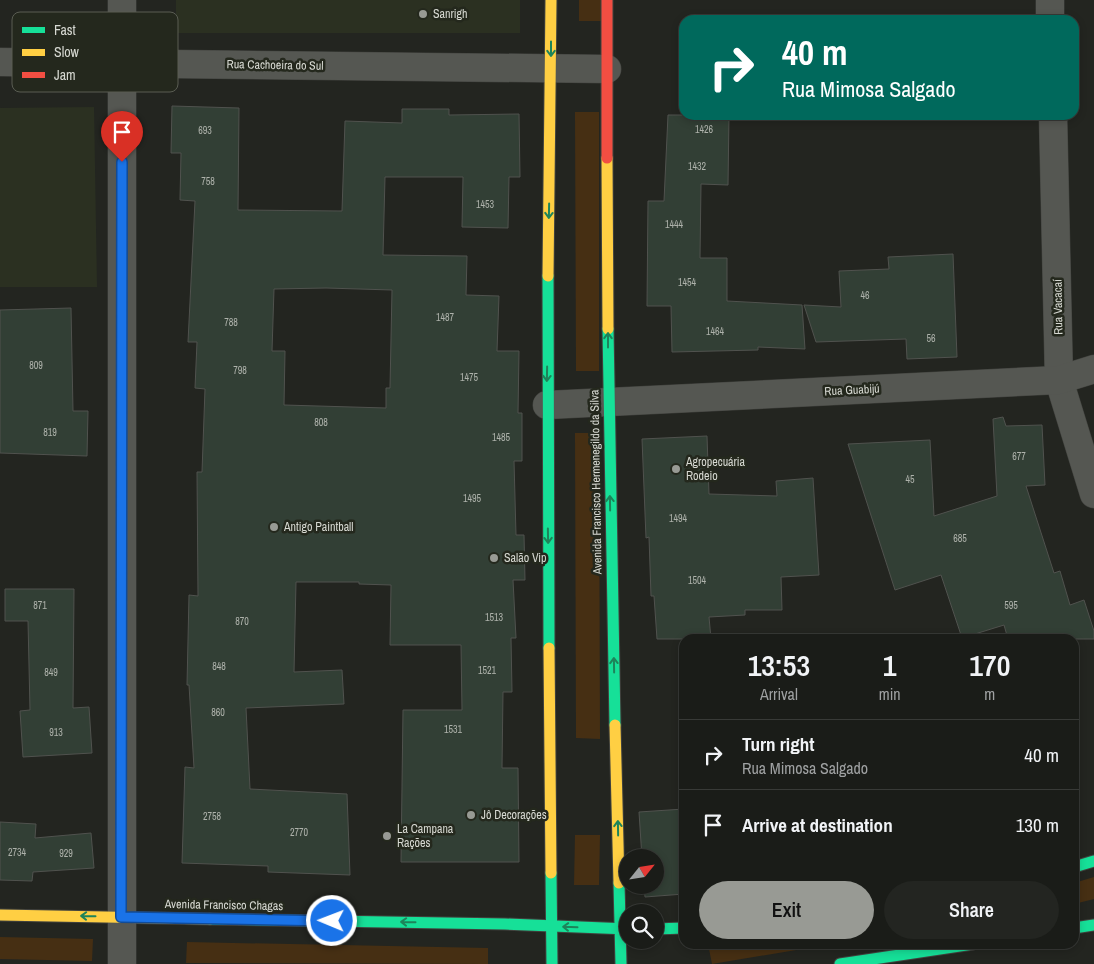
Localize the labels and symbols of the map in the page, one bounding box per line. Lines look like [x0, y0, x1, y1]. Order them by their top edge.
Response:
place label: Sanrigh [433, 6, 467, 22]
marker: Sanrigh [417, 8, 429, 20]
legend [12, 12, 178, 92]
text: Fast [54, 21, 76, 39]
one-way arrow [546, 40, 556, 56]
text: Slow [54, 43, 80, 61]
street label: Rua Cachoeira do Sul [226, 56, 324, 74]
text: Jam [54, 66, 76, 84]
pin [101, 111, 143, 162]
house number: 1426 [695, 123, 714, 136]
house number: 693 [198, 124, 212, 137]
house number: 1432 [688, 160, 707, 173]
house number: 758 [201, 175, 215, 188]
house number: 1453 [476, 198, 495, 211]
one-way arrow [544, 202, 554, 219]
house number: 1444 [665, 218, 684, 231]
house number: 1454 [678, 276, 697, 289]
street label: Rua Vacacaí [1050, 279, 1066, 335]
house number: 46 [860, 289, 870, 302]
house number: 1487 [436, 311, 455, 324]
house number: 788 [224, 316, 238, 329]
house number: 1464 [706, 325, 725, 338]
one-way arrow [603, 332, 613, 348]
house number: 56 [926, 332, 936, 345]
house number: 809 [29, 359, 43, 372]
house number: 798 [233, 364, 247, 377]
one-way arrow [542, 365, 552, 381]
house number: 1475 [460, 371, 479, 384]
street label: Rua Guabijú [824, 381, 880, 399]
street label: Avenida Francisco Hermenegildo da Silva [586, 389, 606, 575]
house number: 808 [314, 416, 328, 429]
house number: 819 [43, 426, 57, 439]
house number: 1485 [492, 431, 511, 444]
house number: 677 [1012, 450, 1026, 463]
place label: Agropecuária Rodeio [685, 454, 746, 484]
marker: Agropecuária Rodeio [670, 463, 682, 475]
house number: 45 [905, 473, 915, 486]
house number: 1495 [463, 492, 482, 505]
one-way arrow [606, 495, 615, 511]
house number: 1494 [669, 512, 688, 525]
place label: Antigo Paintball [283, 519, 353, 535]
marker: Antigo Paintball [268, 521, 280, 533]
one-way arrow [543, 528, 553, 544]
house number: 685 [953, 532, 967, 545]
place label: Salão Vip [504, 550, 547, 566]
marker: Salão Vip [488, 552, 500, 564]
house number: 1504 [688, 574, 707, 587]
house number: 871 [33, 599, 47, 612]
house number: 595 [1004, 599, 1018, 612]
house number: 1513 [485, 611, 504, 624]
house number: 870 [235, 615, 249, 628]
one-way arrow [610, 657, 619, 673]
house number: 848 [212, 660, 226, 673]
house number: 1521 [478, 664, 497, 677]
house number: 849 [44, 666, 58, 679]
house number: 860 [211, 706, 225, 719]
house number: 1531 [444, 723, 463, 736]
house number: 913 [49, 726, 63, 739]
place label: Jô Decorações [481, 807, 547, 823]
marker: Jô Decorações [465, 809, 477, 821]
house number: 2758 [203, 810, 222, 823]
one-way arrow [613, 820, 623, 836]
place label: La Campana Rações [397, 821, 454, 851]
house number: 2770 [290, 826, 309, 839]
marker: La Campana Rações [381, 830, 393, 842]
house number: 2734 [8, 846, 27, 859]
house number: 929 [59, 847, 73, 860]
north arrow [619, 849, 664, 894]
position arrow [305, 894, 357, 946]
street label: Avenida Francisco Chagas [164, 896, 283, 914]
one-way arrow [80, 911, 96, 921]
one-way arrow [400, 918, 416, 927]
one-way arrow [563, 922, 579, 932]

